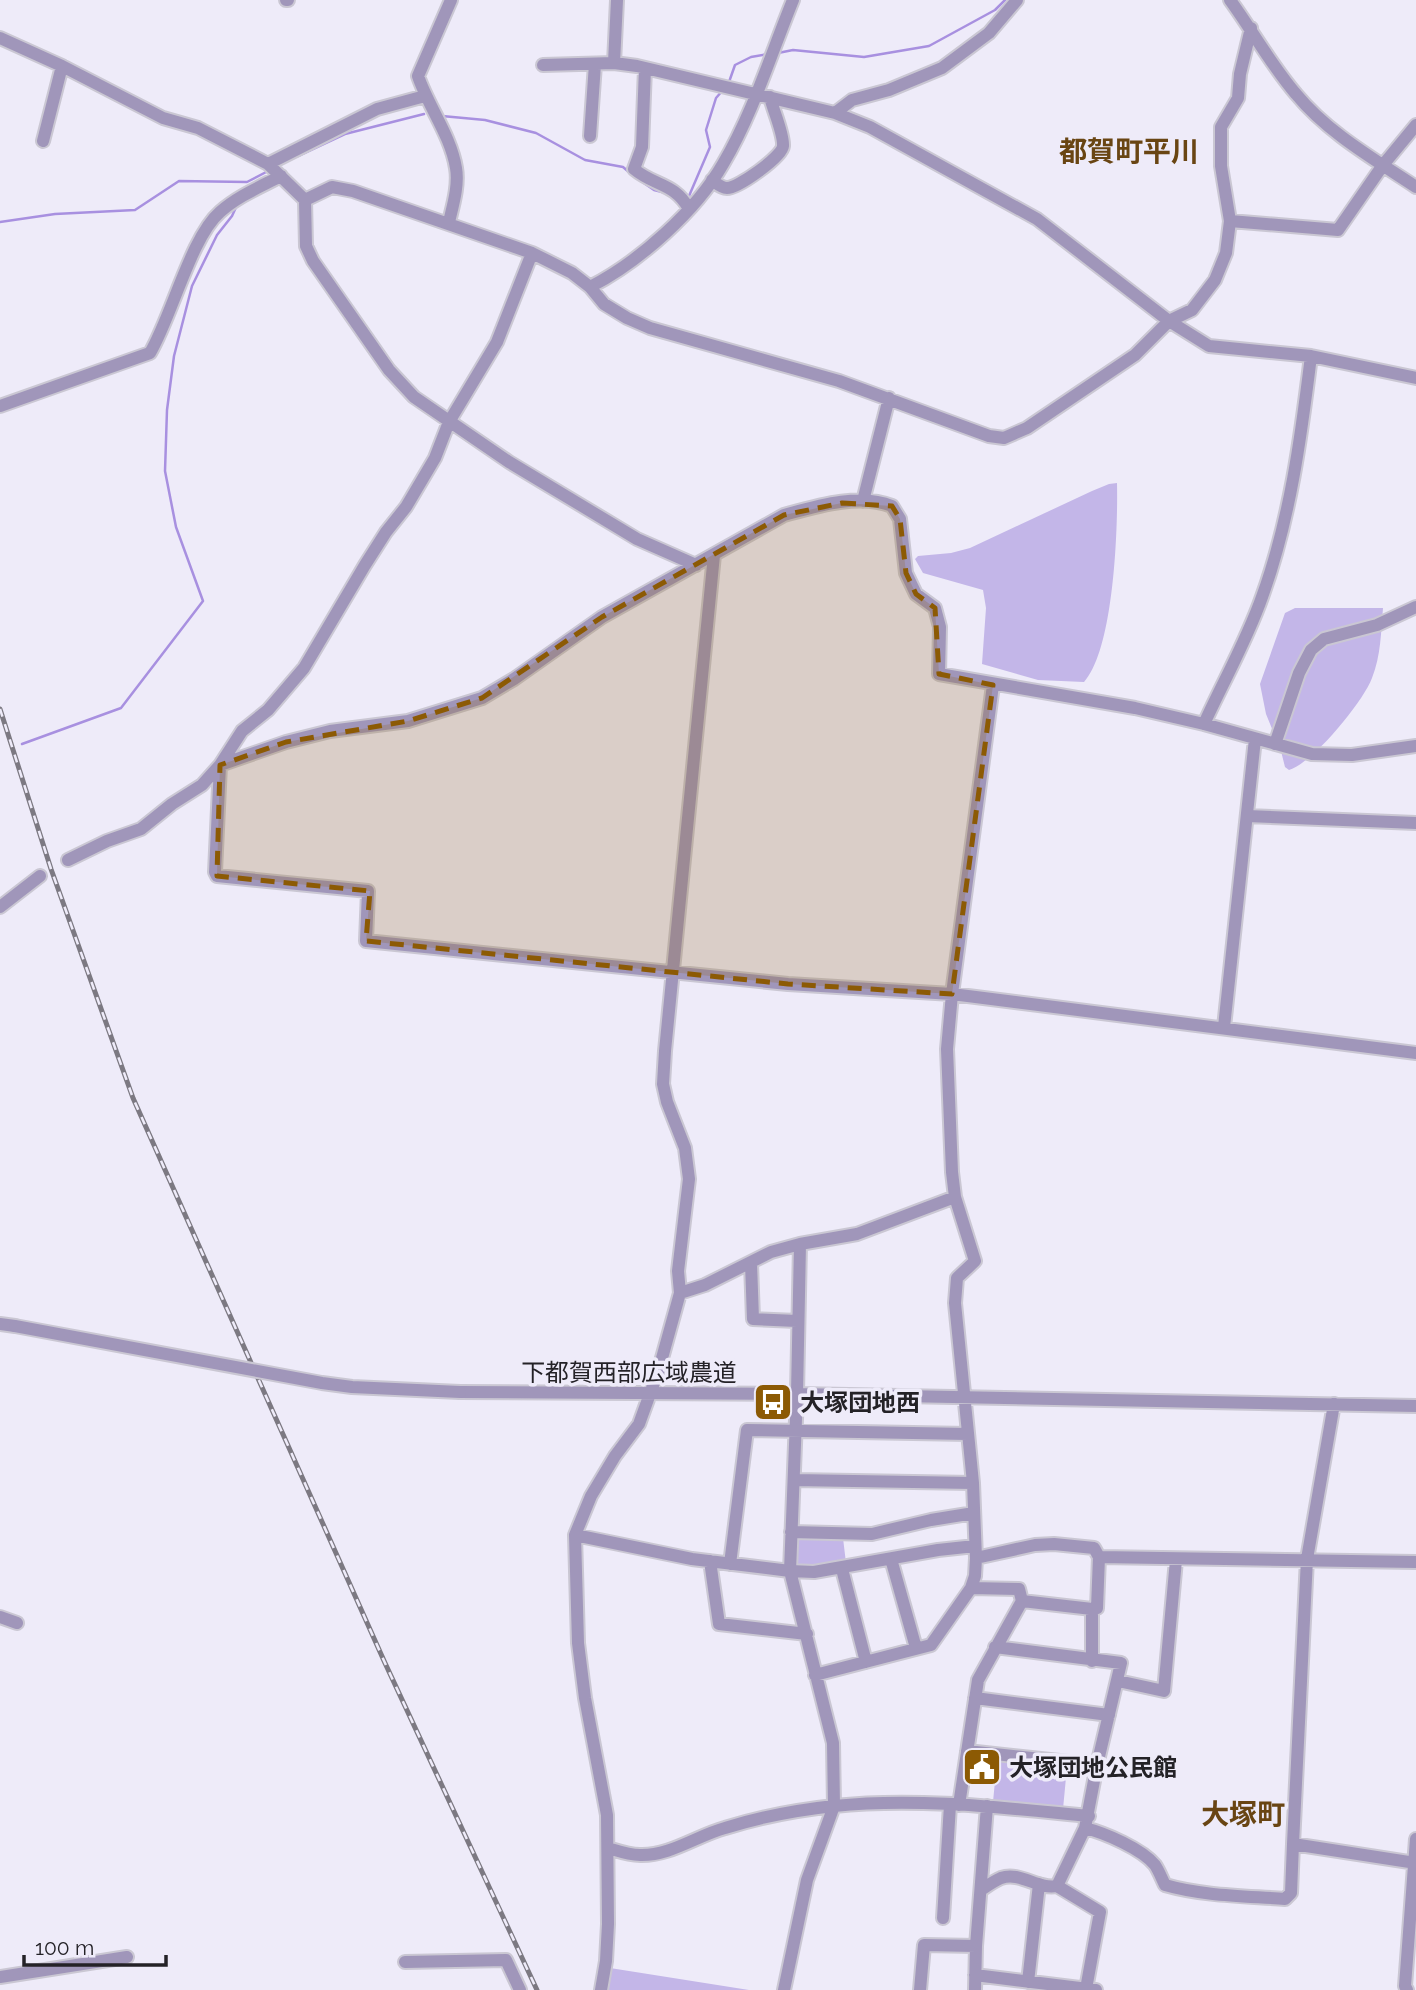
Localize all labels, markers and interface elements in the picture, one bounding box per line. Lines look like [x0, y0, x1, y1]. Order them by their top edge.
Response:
district label: 都賀町平川 [1059, 135, 1199, 168]
street label: 下都賀西部広域農道 [521, 1358, 737, 1387]
bus stop icon: 大塚団地西 [752, 1381, 794, 1423]
place label: 大塚団地西 [800, 1388, 920, 1417]
public building icon: 大塚団地公民館 [961, 1746, 1003, 1788]
place label: 大塚団地公民館 [1009, 1753, 1177, 1782]
district label: 大塚町 [1201, 1798, 1285, 1831]
scale bar [24, 1924, 166, 1968]
text: 100 m [35, 1935, 94, 1960]

